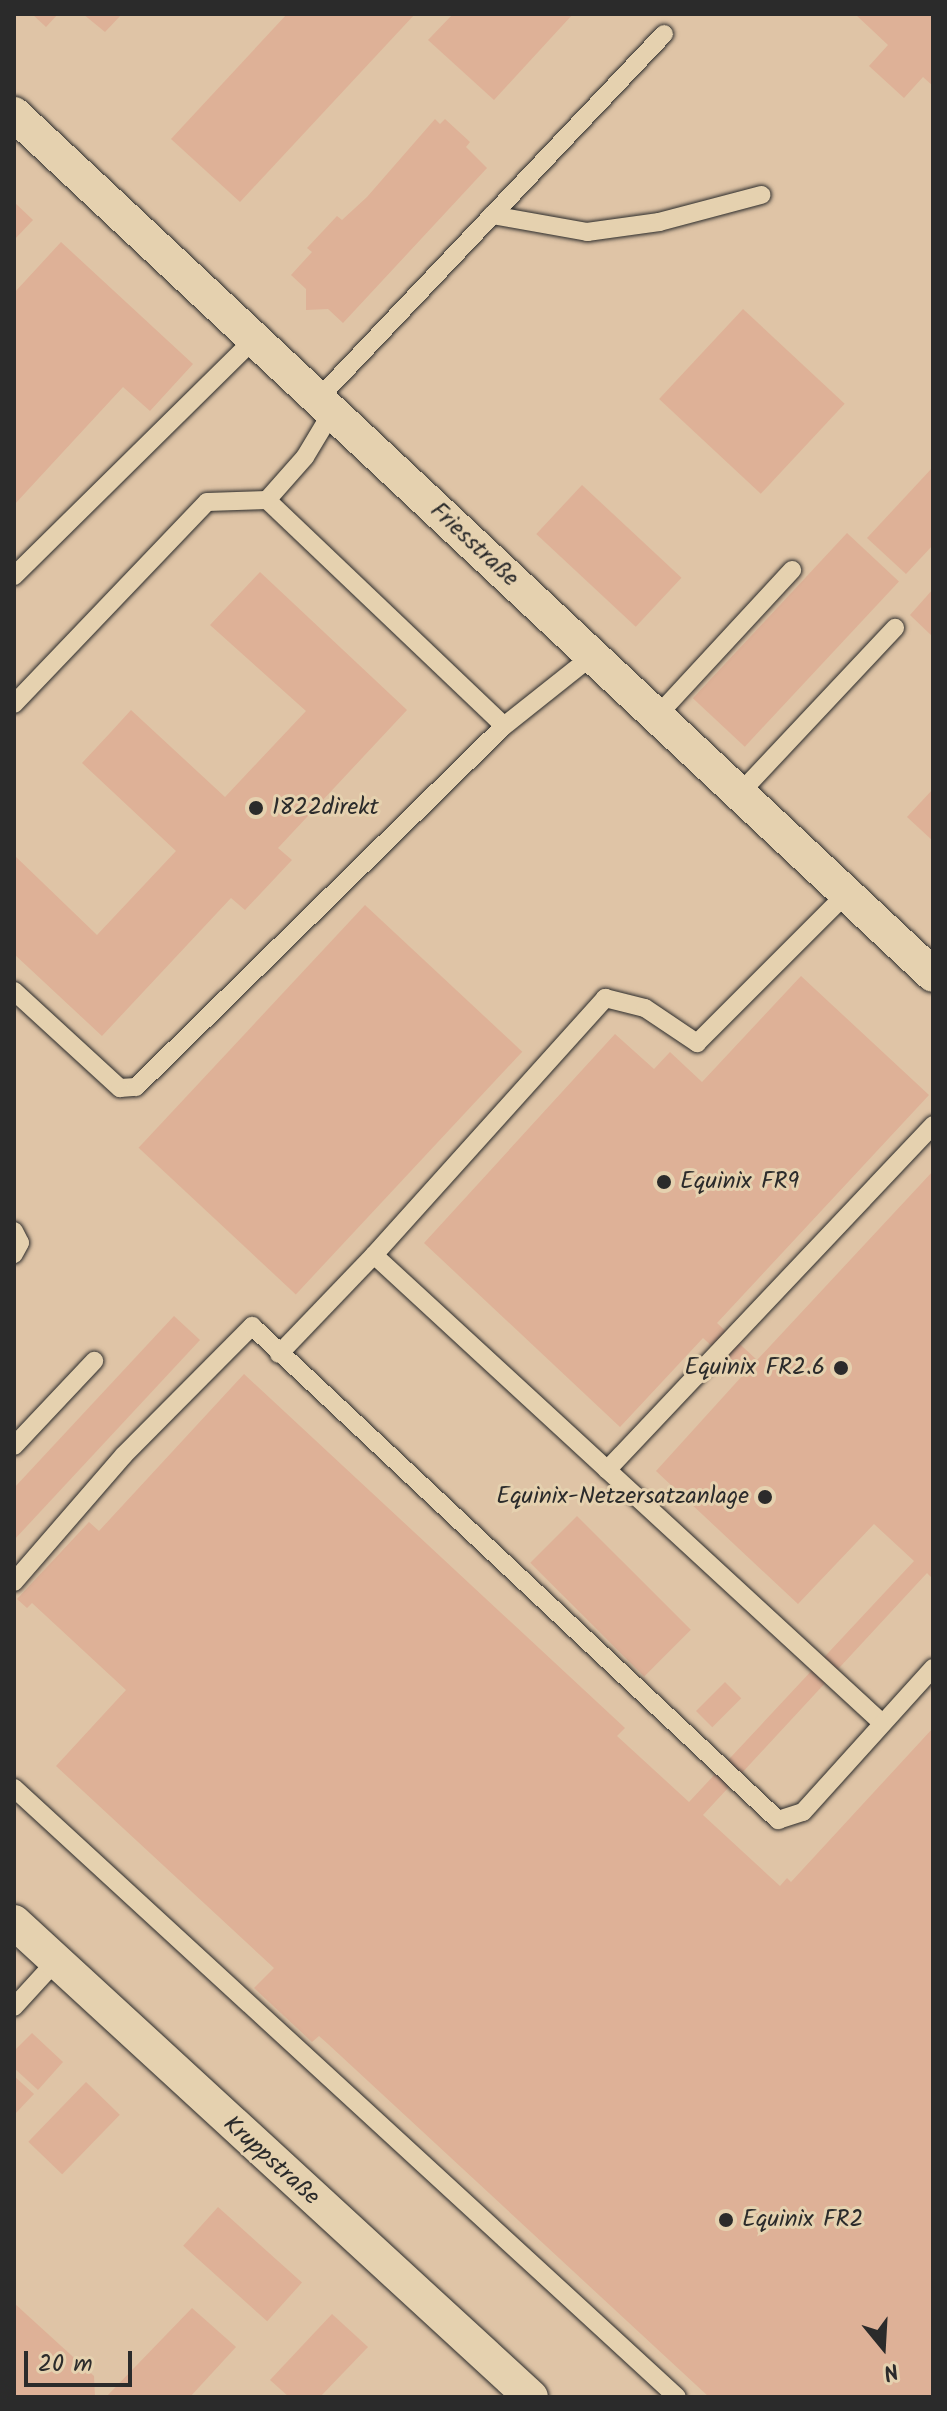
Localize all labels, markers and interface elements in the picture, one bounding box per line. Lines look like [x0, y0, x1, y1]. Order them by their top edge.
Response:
street label: Friesstraße [424, 497, 524, 593]
place label: 1822direkt [272, 794, 379, 822]
marker: 1822direkt [247, 799, 265, 817]
place label: Equinix FR9 [680, 1168, 799, 1196]
marker: Equinix FR9 [655, 1173, 673, 1191]
place label: Equinix FR2.6 [684, 1354, 825, 1382]
marker: Equinix FR2.6 [832, 1359, 850, 1377]
place label: Equinix-Netzersatzanlage [496, 1483, 749, 1511]
marker: Equinix-Netzersatzanlage [756, 1488, 774, 1506]
street label: Kruppstraße [217, 2110, 325, 2212]
place label: Equinix FR2 [742, 2206, 864, 2234]
marker: Equinix FR2 [717, 2211, 735, 2229]
north arrow [843, 2307, 923, 2387]
scale bar [28, 2335, 136, 2385]
text: 20 m [38, 2345, 93, 2384]
text: N [879, 2352, 903, 2389]

